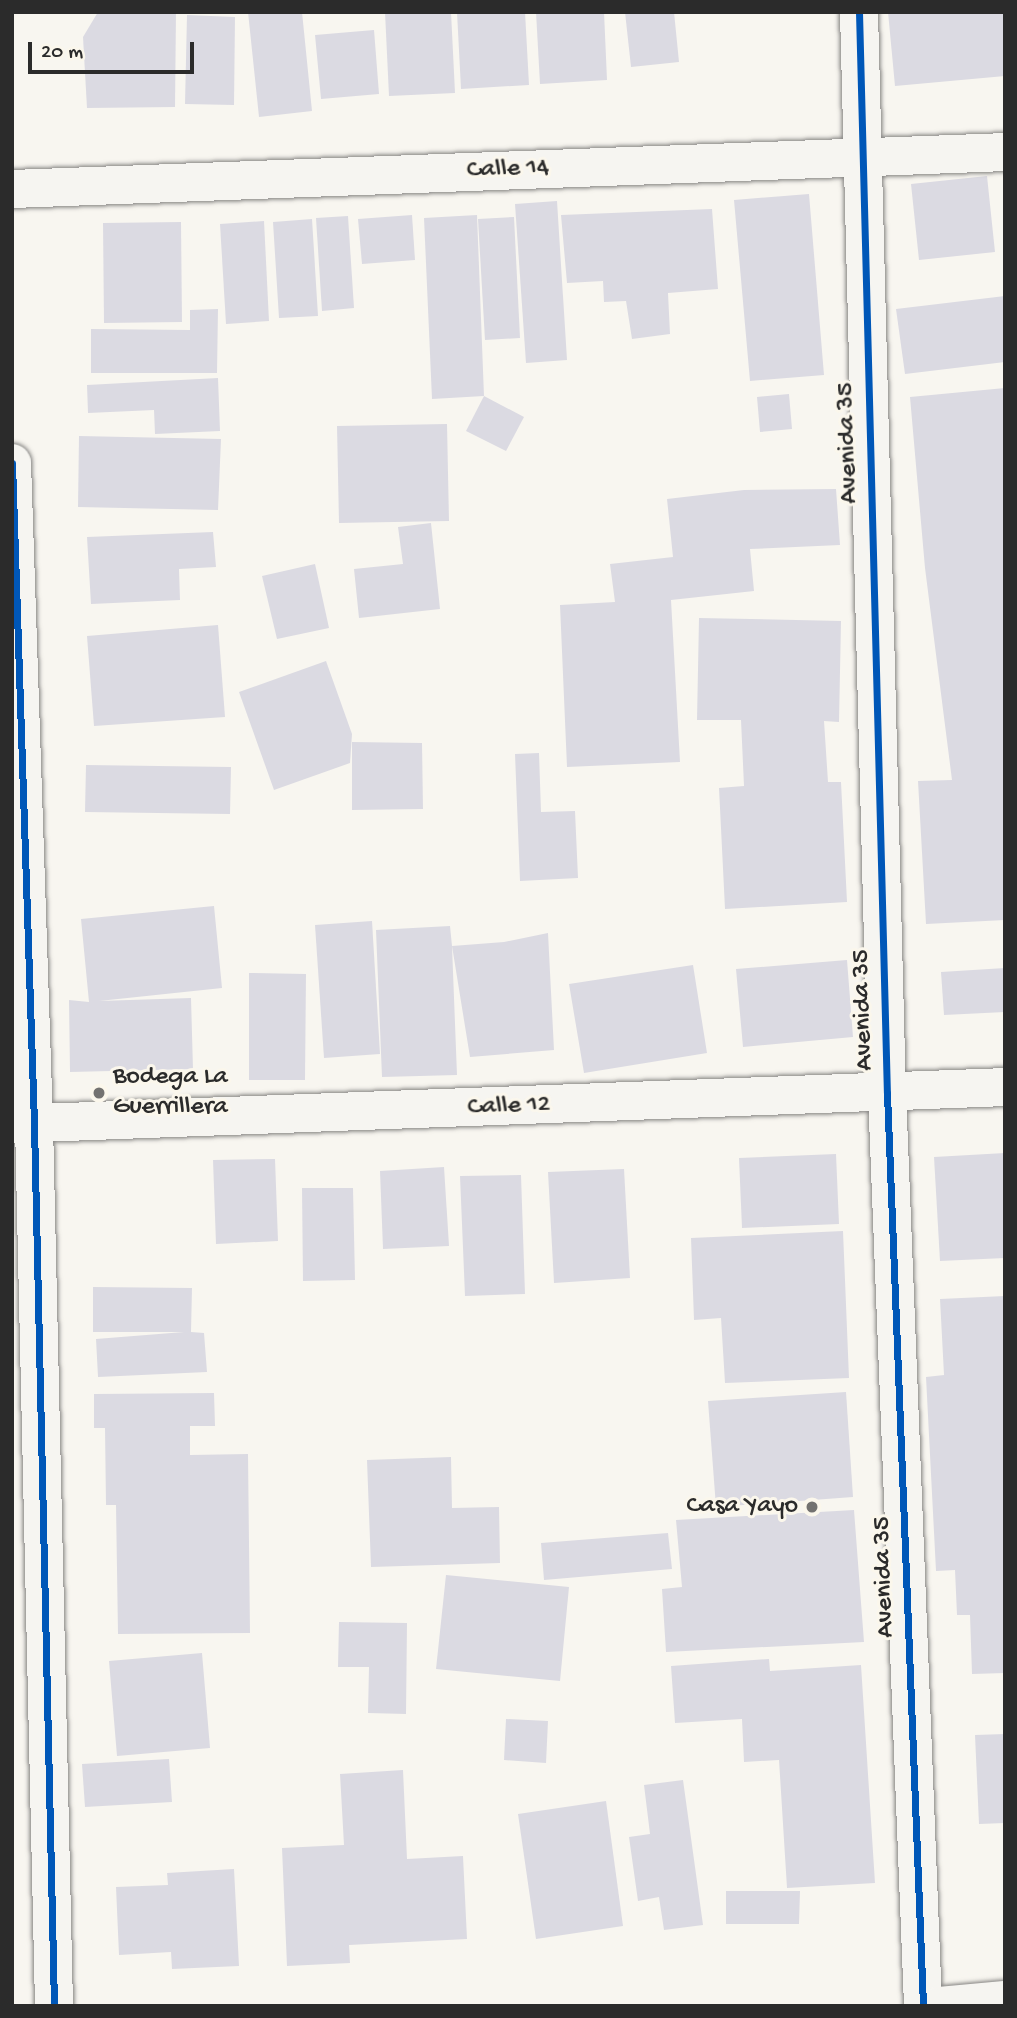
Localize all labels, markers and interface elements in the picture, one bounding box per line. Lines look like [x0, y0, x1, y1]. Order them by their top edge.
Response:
scale bar [32, 28, 198, 72]
text: 20 m [41, 41, 83, 66]
street label: Calle 14 [466, 153, 550, 187]
street label: Avenida 35 [831, 382, 867, 504]
street label: Avenida 35 [846, 949, 882, 1071]
place label: Bodega La Guerrillera [113, 1062, 228, 1124]
marker: Bodega La Guerrillera [91, 1085, 107, 1101]
street label: Calle 12 [467, 1090, 551, 1124]
place label: Casa Yayo [687, 1491, 798, 1523]
marker: Casa Yayo [804, 1499, 820, 1515]
street label: Avenida 35 [867, 1516, 903, 1638]

